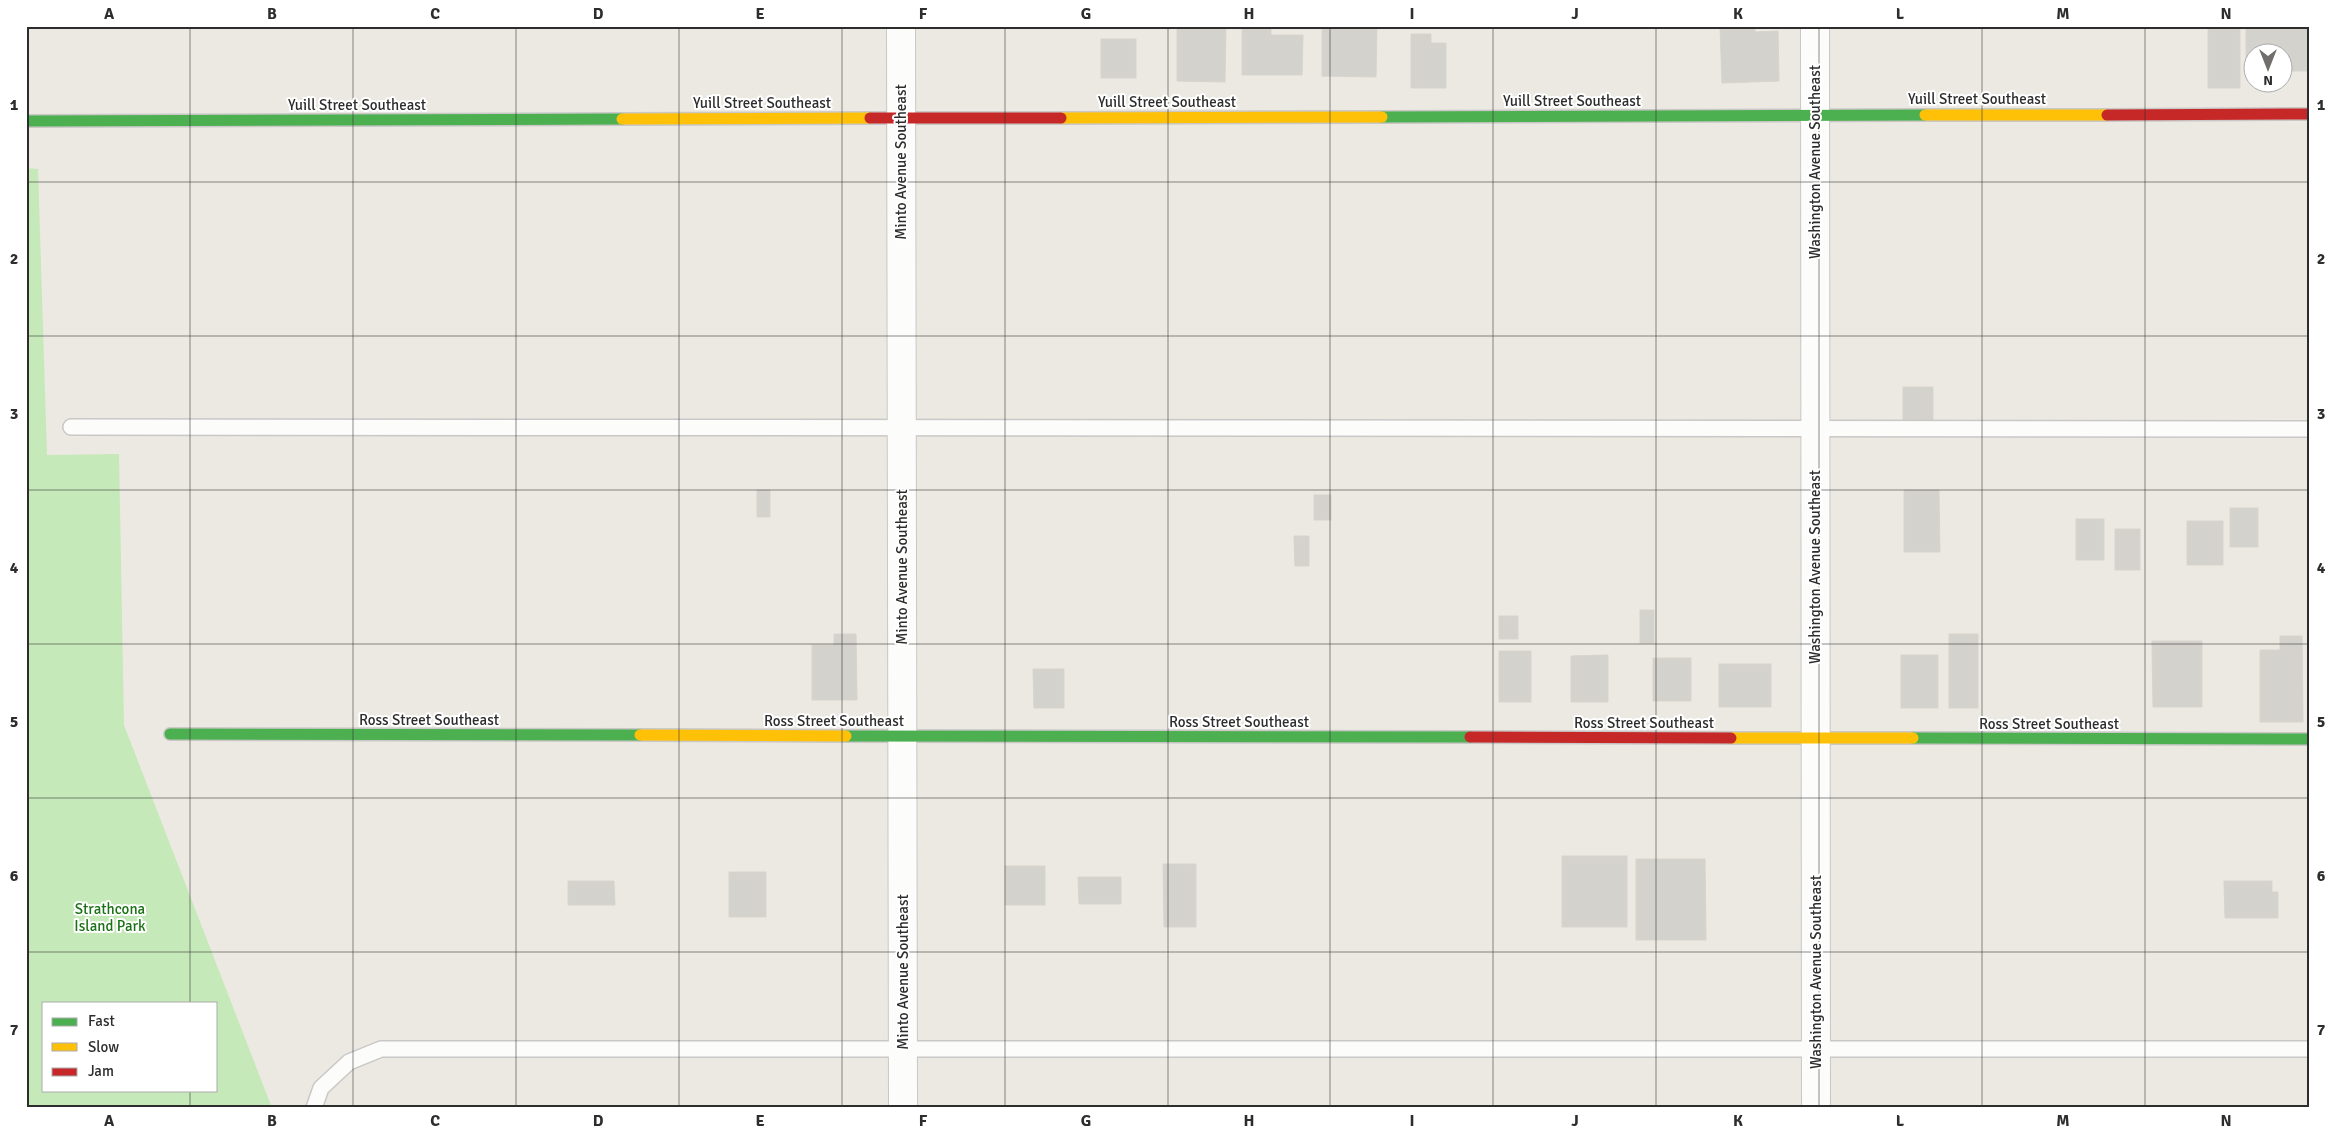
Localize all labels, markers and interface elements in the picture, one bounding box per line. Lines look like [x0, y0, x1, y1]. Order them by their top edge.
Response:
text: A [104, 4, 115, 24]
text: B [267, 4, 277, 24]
text: C [430, 4, 440, 24]
text: D [593, 4, 604, 24]
text: E [755, 4, 765, 24]
text: F [919, 4, 928, 24]
text: G [1081, 4, 1091, 24]
text: H [1244, 4, 1254, 24]
text: I [1409, 4, 1415, 24]
text: J [1571, 4, 1579, 24]
text: K [1733, 4, 1743, 24]
text: L [1896, 4, 1905, 24]
text: M [2056, 4, 2070, 24]
text: N [2220, 4, 2232, 24]
north arrow [2242, 42, 2292, 92]
street label: Washington Avenue Southeast [1806, 65, 1824, 259]
text: N [2263, 72, 2273, 89]
street label: Minto Avenue Southeast [892, 84, 910, 240]
street label: Yuill Street Southeast [1908, 90, 2046, 108]
street label: Yuill Street Southeast [1503, 92, 1641, 110]
street label: Yuill Street Southeast [1098, 93, 1236, 111]
street label: Yuill Street Southeast [693, 94, 831, 112]
text: 1 [10, 95, 19, 115]
text: 1 [2317, 95, 2326, 115]
street label: Yuill Street Southeast [288, 96, 426, 114]
text: 2 [10, 249, 18, 269]
text: 2 [2317, 249, 2325, 269]
text: 3 [10, 404, 18, 424]
text: 3 [2317, 404, 2325, 424]
street label: Washington Avenue Southeast [1806, 470, 1824, 664]
street label: Minto Avenue Southeast [893, 489, 911, 645]
text: 4 [10, 558, 19, 578]
text: 4 [2317, 558, 2326, 578]
street label: Ross Street Southeast [359, 711, 499, 729]
text: 5 [10, 712, 18, 732]
street label: Ross Street Southeast [764, 712, 904, 730]
text: 5 [2317, 712, 2325, 732]
street label: Ross Street Southeast [1169, 713, 1309, 731]
street label: Ross Street Southeast [1574, 714, 1714, 732]
street label: Ross Street Southeast [1979, 715, 2119, 733]
text: 6 [10, 866, 19, 886]
text: 6 [2317, 866, 2326, 886]
street label: Washington Avenue Southeast [1807, 875, 1825, 1069]
street label: Minto Avenue Southeast [894, 894, 912, 1050]
park label: Strathcona Island Park [74, 900, 146, 935]
legend [42, 1002, 218, 1092]
text: Fast [88, 1012, 115, 1030]
text: 7 [10, 1020, 19, 1040]
text: 7 [2317, 1020, 2326, 1040]
text: Slow [88, 1038, 119, 1056]
text: Jam [88, 1062, 114, 1080]
text: A [104, 1111, 115, 1131]
text: B [267, 1111, 277, 1131]
text: C [430, 1111, 440, 1131]
text: D [593, 1111, 604, 1131]
text: E [755, 1111, 765, 1131]
text: F [919, 1111, 928, 1131]
text: G [1081, 1111, 1091, 1131]
text: H [1244, 1111, 1254, 1131]
text: I [1409, 1111, 1415, 1131]
text: J [1571, 1111, 1579, 1131]
text: K [1733, 1111, 1743, 1131]
text: L [1896, 1111, 1905, 1131]
text: M [2056, 1111, 2070, 1131]
text: N [2220, 1111, 2232, 1131]

